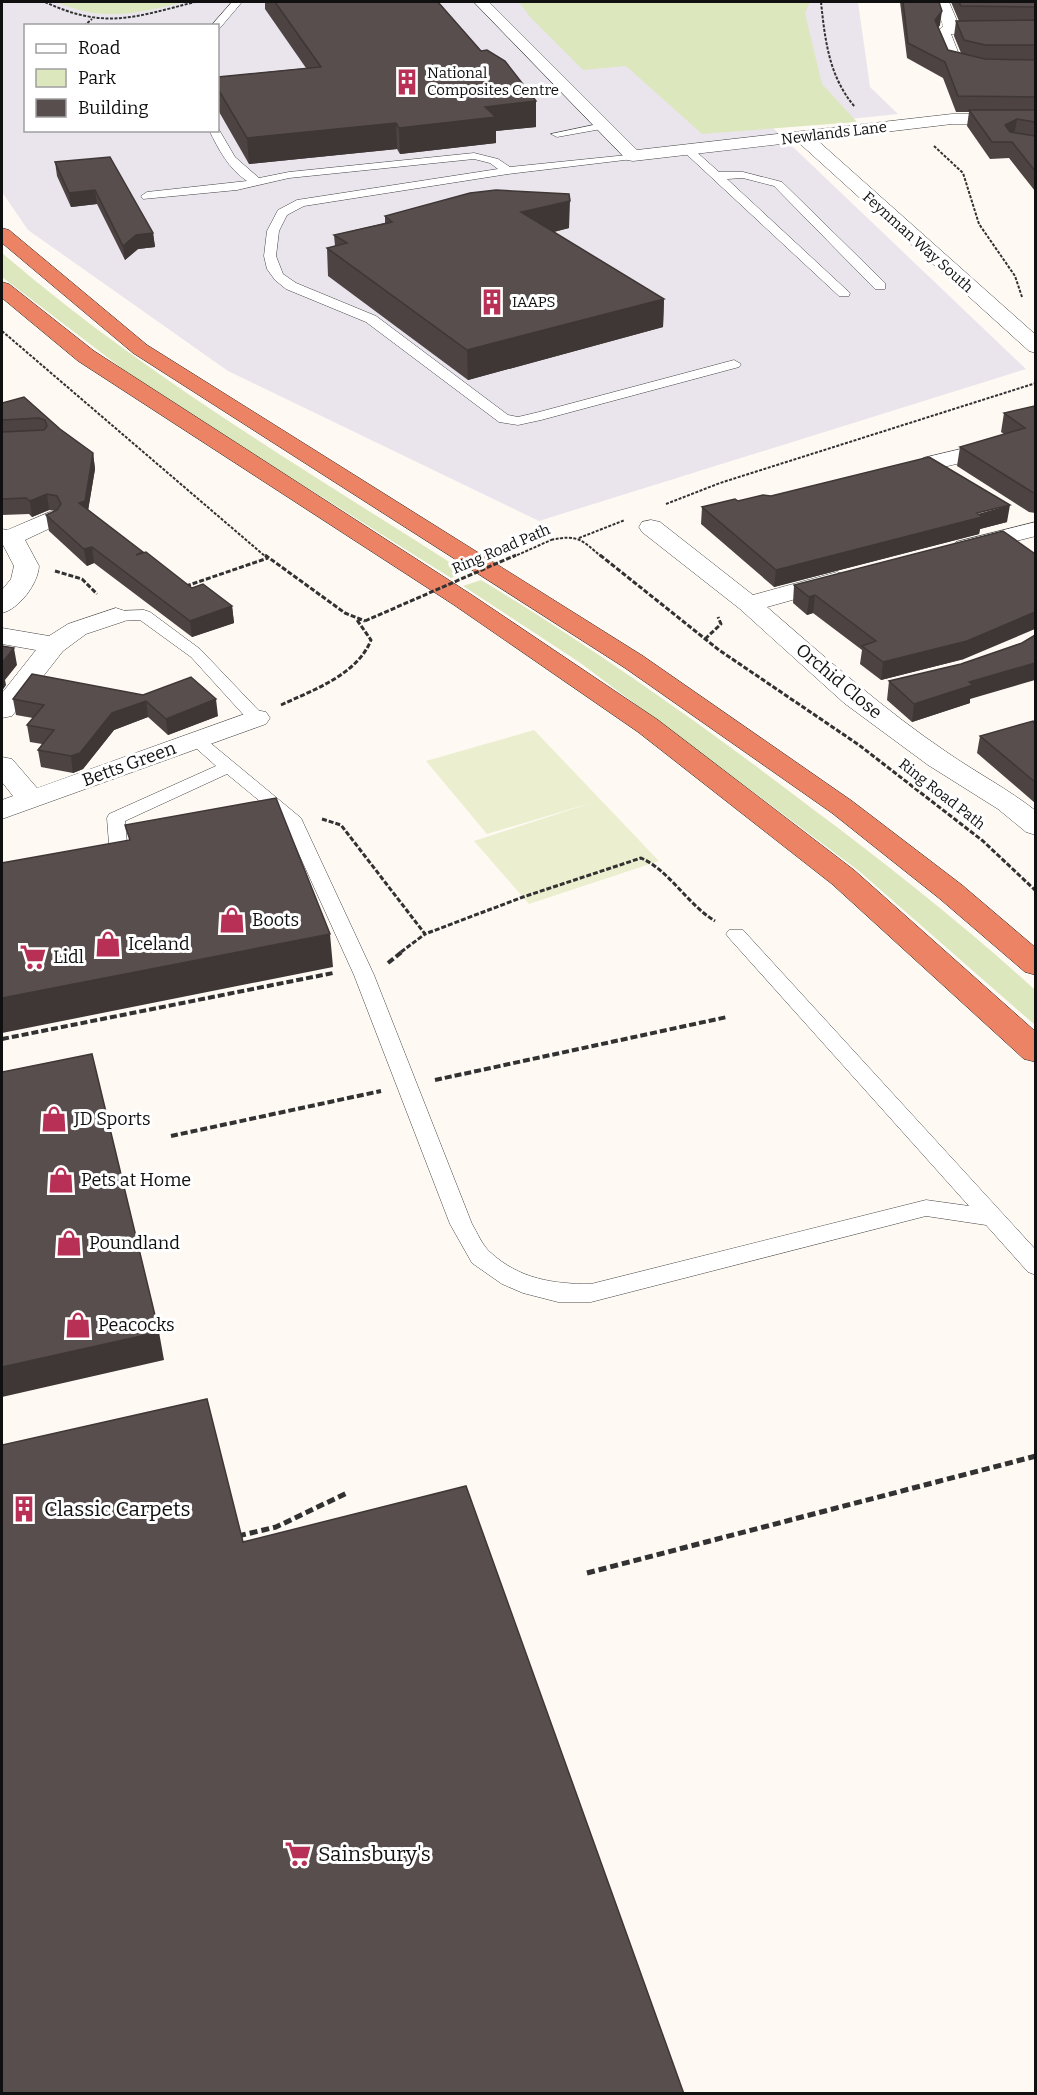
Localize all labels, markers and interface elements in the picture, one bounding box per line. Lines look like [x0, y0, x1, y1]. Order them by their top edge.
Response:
legend [24, 24, 219, 132]
text: Road [78, 37, 121, 59]
place label: National Composites Centre [427, 64, 559, 99]
text: Park [78, 67, 117, 89]
building icon: National Composites Centre [392, 67, 422, 97]
text: Building [78, 97, 149, 119]
street label: Newlands Lane [780, 118, 888, 148]
street label: Feynman Way South [859, 188, 977, 297]
building icon: IAAPS [477, 287, 507, 317]
place label: IAAPS [512, 293, 555, 311]
street label: Ring Road Path [449, 520, 553, 578]
street label: Orchid Close [792, 639, 886, 723]
street label: Betts Green [79, 737, 179, 791]
street label: Ring Road Path [895, 755, 989, 834]
shop icon: Boots [217, 905, 247, 935]
place label: Boots [252, 909, 299, 931]
shop icon: Iceland [93, 929, 123, 959]
place label: Iceland [128, 933, 190, 955]
supermarket icon: Lidl [18, 942, 48, 972]
place label: Lidl [53, 946, 84, 968]
shop icon: JD Sports [39, 1104, 69, 1134]
place label: JD Sports [73, 1108, 151, 1130]
shop icon: Pets at Home [46, 1165, 76, 1195]
place label: Pets at Home [81, 1169, 191, 1191]
shop icon: Poundland [54, 1228, 84, 1258]
place label: Poundland [89, 1232, 180, 1254]
shop icon: Peacocks [63, 1310, 93, 1340]
place label: Peacocks [98, 1314, 175, 1336]
building icon: Classic Carpets [9, 1494, 39, 1524]
place label: Classic Carpets [44, 1496, 191, 1522]
supermarket icon: Sainsbury's [283, 1839, 313, 1869]
place label: Sainsbury's [318, 1841, 431, 1867]

